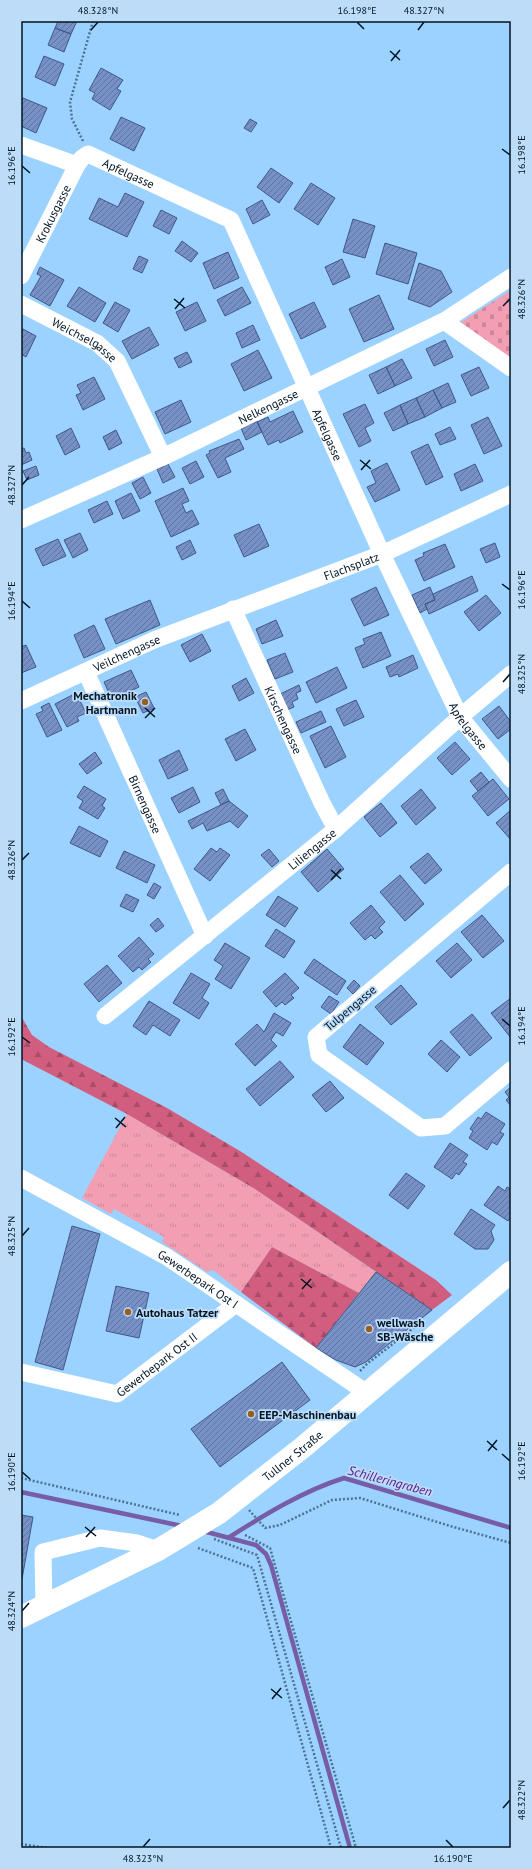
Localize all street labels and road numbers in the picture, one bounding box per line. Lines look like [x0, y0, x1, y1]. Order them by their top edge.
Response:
street label: Apfelgasse [100, 154, 157, 191]
street label: Krokusgasse [32, 182, 74, 245]
street label: Weichselgasse [50, 314, 120, 365]
street label: Nelkengasse [236, 385, 300, 427]
street label: Apfelgasse [310, 406, 346, 463]
street label: Flachsplatz [321, 548, 381, 583]
street label: Veilchengasse [90, 631, 162, 675]
street label: Kirschengasse [262, 684, 306, 756]
street label: Apfelgasse [447, 700, 491, 752]
street label: Birnengasse [126, 773, 165, 836]
street label: Liliengasse [285, 825, 339, 873]
street label: Tulpengasse [321, 982, 379, 1034]
street label: Gewerbepark Ost I [155, 1246, 242, 1311]
street label: Gewerbepark Ost II [113, 1329, 200, 1400]
street label: Tullner Straße [259, 1427, 325, 1484]

